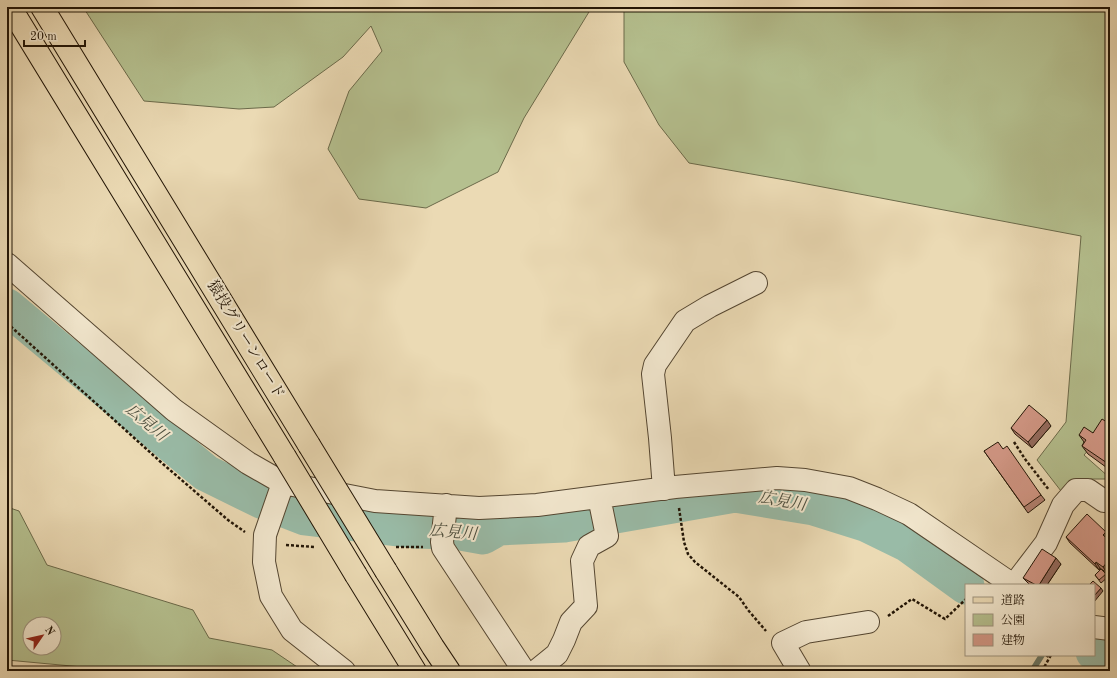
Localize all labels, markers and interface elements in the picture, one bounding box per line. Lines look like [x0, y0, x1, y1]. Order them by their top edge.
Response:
scale bar [24, 22, 85, 48]
text: 20 m [30, 31, 57, 43]
street label: 猿投グリーンロード [204, 277, 288, 402]
water label: 広見川 [122, 400, 172, 446]
water label: 広見川 [757, 488, 809, 514]
water label: 広見川 [428, 521, 480, 543]
legend [965, 584, 1095, 656]
text: 道路 [1001, 593, 1025, 607]
text: 公園 [1001, 614, 1025, 627]
north arrow [22, 616, 62, 656]
text: N [42, 625, 56, 638]
text: 建物 [1001, 633, 1025, 647]

